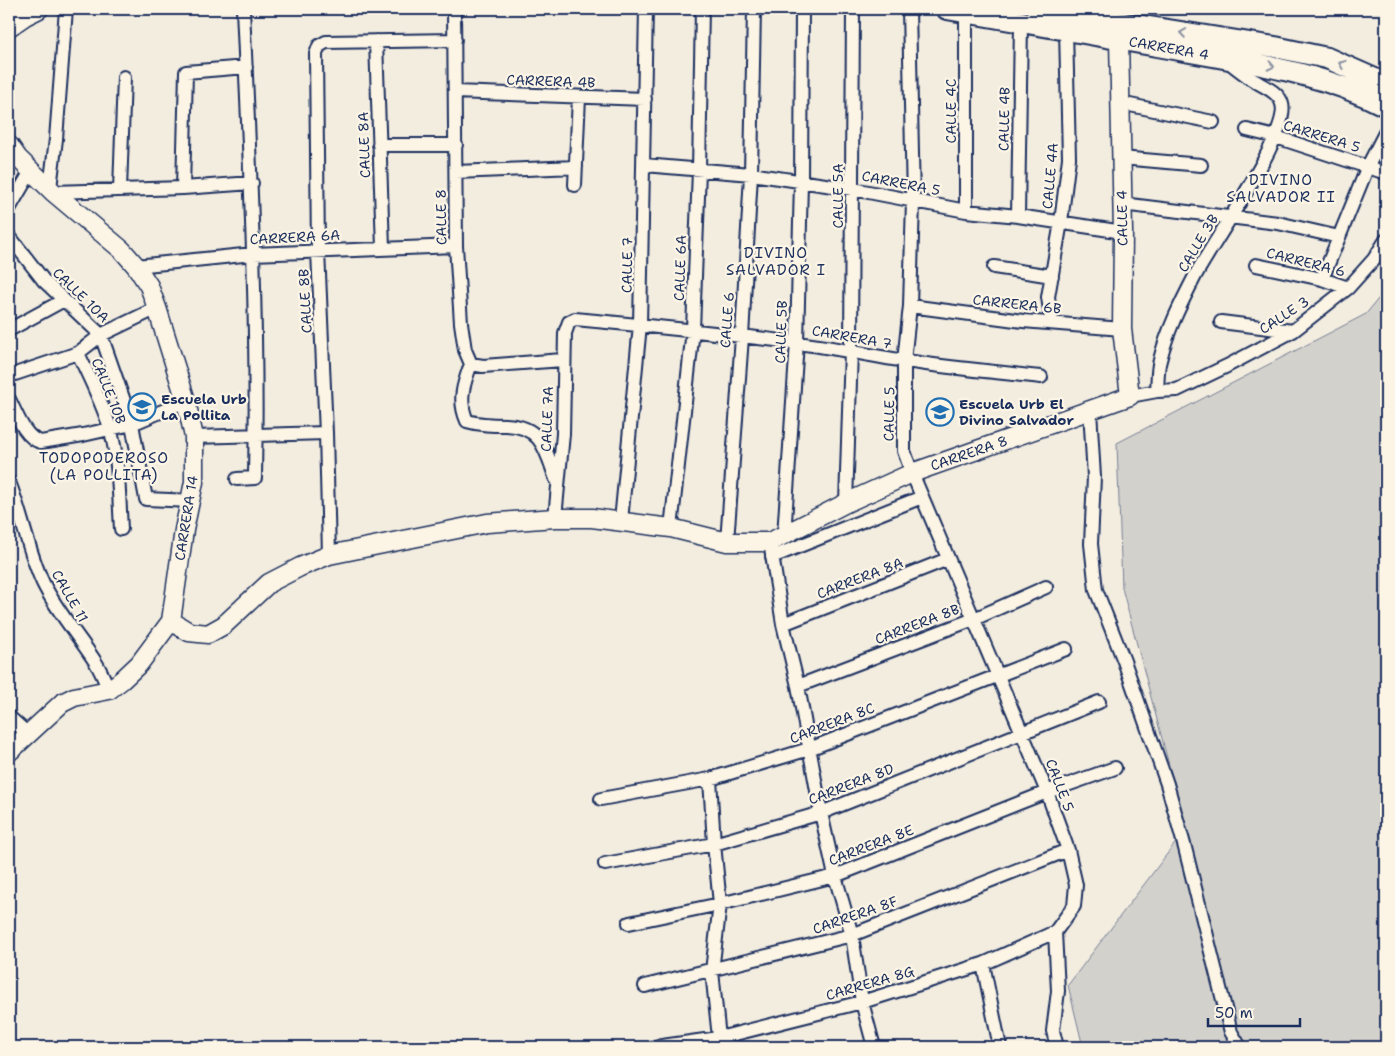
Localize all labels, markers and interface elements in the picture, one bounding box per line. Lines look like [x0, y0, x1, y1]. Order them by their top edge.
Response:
one-way arrow [1179, 28, 1187, 38]
street label: CARRERA 4 [1128, 32, 1211, 64]
one-way arrow [1338, 60, 1347, 71]
one-way arrow [1266, 61, 1275, 71]
street label: CARRERA 4B [506, 70, 596, 92]
street label: CALLE 4C [942, 79, 960, 143]
street label: CALLE 4B [994, 87, 1014, 151]
street label: CALLE 8A [354, 112, 374, 178]
street label: CARRERA 5 [1281, 116, 1363, 156]
street label: CALLE 4A [1038, 142, 1062, 210]
street label: CALLE 5A [829, 163, 847, 229]
street label: CARRERA 5 [860, 167, 942, 199]
district label: DIVINO SALVADOR II [1226, 170, 1336, 207]
street label: CALLE 8 [432, 189, 450, 245]
street label: CALLE 4 [1113, 190, 1131, 246]
street label: CALLE 3B [1174, 211, 1222, 275]
street label: CARRERA 6A [249, 226, 341, 248]
street label: CALLE 6A [670, 235, 690, 301]
street label: CALLE 7 [618, 237, 636, 293]
district label: DIVINO SALVADOR I [726, 243, 826, 280]
street label: CARRERA 6 [1265, 243, 1347, 281]
street label: CALLE 10A [49, 264, 113, 326]
street label: CALLE 8B [294, 268, 316, 334]
street label: CARRERA 6B [972, 290, 1062, 318]
street label: CALLE 6 [716, 291, 738, 349]
street label: CALLE 3 [1256, 292, 1312, 338]
street label: CALLE 5B [771, 300, 791, 364]
street label: CARRERA 7 [811, 321, 893, 353]
street label: CALLE 10B [88, 355, 130, 427]
street label: CALLE 7A [537, 386, 557, 452]
street label: CALLE 5 [880, 386, 898, 442]
place label: Escuela Urb La Pollita [161, 390, 247, 424]
school or university icon: Escuela Urb La Pollita [127, 392, 157, 422]
place label: Escuela Urb El Divino Salvador [959, 395, 1074, 429]
school or university icon: Escuela Urb El Divino Salvador [925, 397, 955, 427]
street label: CARRERA 8 [928, 431, 1010, 475]
district label: TODOPODEROSO (LA POLLITA) [39, 448, 169, 485]
street label: CARRERA 14 [170, 474, 202, 562]
street label: CARRERA 8A [814, 553, 906, 603]
street label: CALLE 11 [48, 567, 92, 625]
street label: CARRERA 8B [872, 600, 962, 648]
street label: CARRERA 8C [787, 699, 877, 747]
street label: CALLE 5 [1042, 756, 1078, 814]
street label: CARRERA 8D [806, 759, 896, 809]
street label: CARRERA 8E [826, 820, 916, 869]
street label: CARRERA 8F [810, 892, 900, 938]
street label: CARRERA 8G [824, 962, 917, 1004]
scale bar [1208, 996, 1300, 1028]
text: 50 m [1215, 1003, 1253, 1023]

